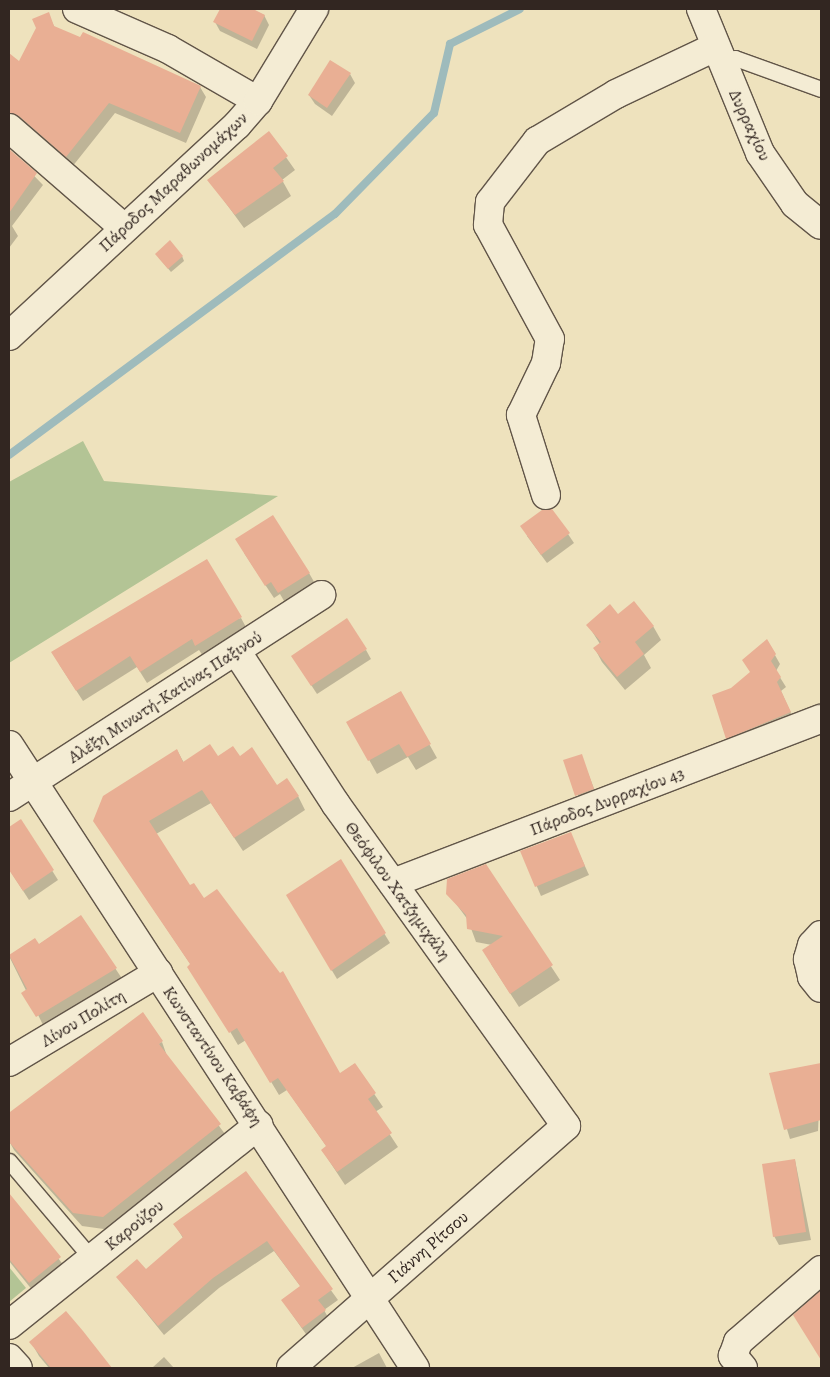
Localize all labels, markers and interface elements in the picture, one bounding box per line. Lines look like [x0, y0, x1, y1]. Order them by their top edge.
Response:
street label: Δυρραχίου [724, 86, 776, 164]
street label: Πάροδος Μαραθωνομάχων [94, 107, 252, 257]
street label: Αλέξη Μινωτή-Κατίνας Παξινού [64, 626, 266, 768]
street label: Πάροδος Δυρραχίου 43 [527, 762, 687, 840]
street label: Θεόφιλου Χατζημιχάλη [340, 817, 456, 965]
street label: Κωνσταντίνου Καβάφη [158, 982, 268, 1130]
street label: Λίνου Πολίτη [37, 984, 129, 1052]
street label: Καρούζου [100, 1195, 168, 1255]
street label: Γιάννη Ρίτσου [383, 1206, 473, 1288]

